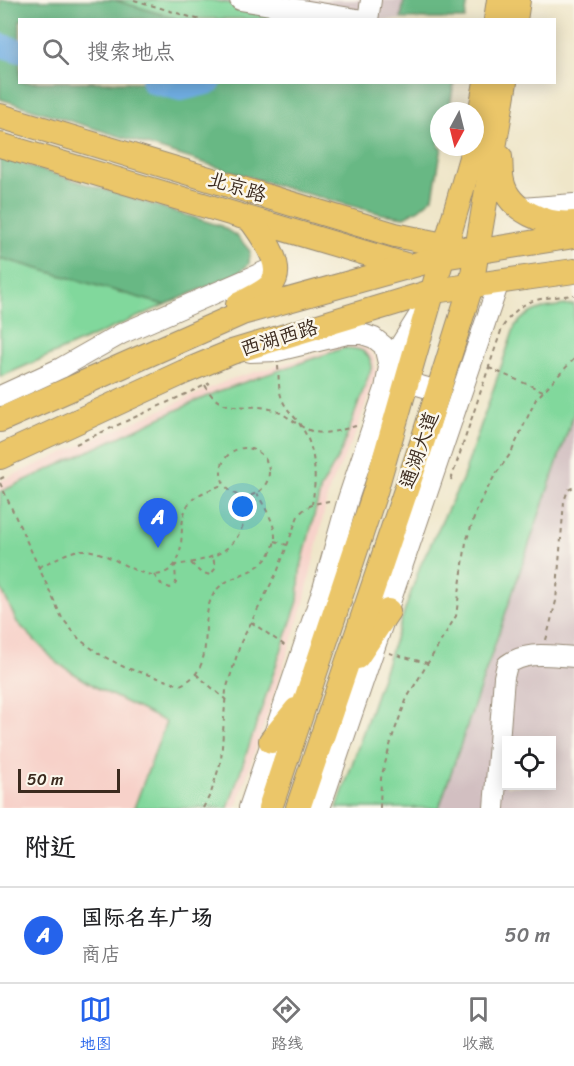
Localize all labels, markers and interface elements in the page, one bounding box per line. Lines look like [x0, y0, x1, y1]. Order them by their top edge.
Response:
search box [18, 18, 556, 84]
text: 搜索地点 [87, 32, 175, 71]
icon: search [39, 35, 72, 68]
north arrow [430, 102, 484, 156]
street label: 北京路 [203, 161, 272, 213]
street label: 西湖西路 [236, 309, 323, 366]
street label: 通湖大道 [389, 406, 449, 494]
your location [228, 492, 257, 521]
pin: A [138, 498, 178, 548]
map controls [502, 736, 556, 790]
button: locate [502, 736, 556, 790]
text: 50 m [27, 765, 63, 794]
scale bar [18, 766, 120, 794]
text: 附近 [24, 824, 76, 870]
text: 国际名车广场 [81, 898, 213, 937]
text: A [37, 918, 50, 953]
text: 50 m [505, 918, 550, 953]
text: 商店 [81, 937, 121, 972]
tab: 地图 [79, 993, 112, 1058]
tab: 路线 [270, 993, 303, 1058]
tab: 收藏 [462, 993, 495, 1058]

